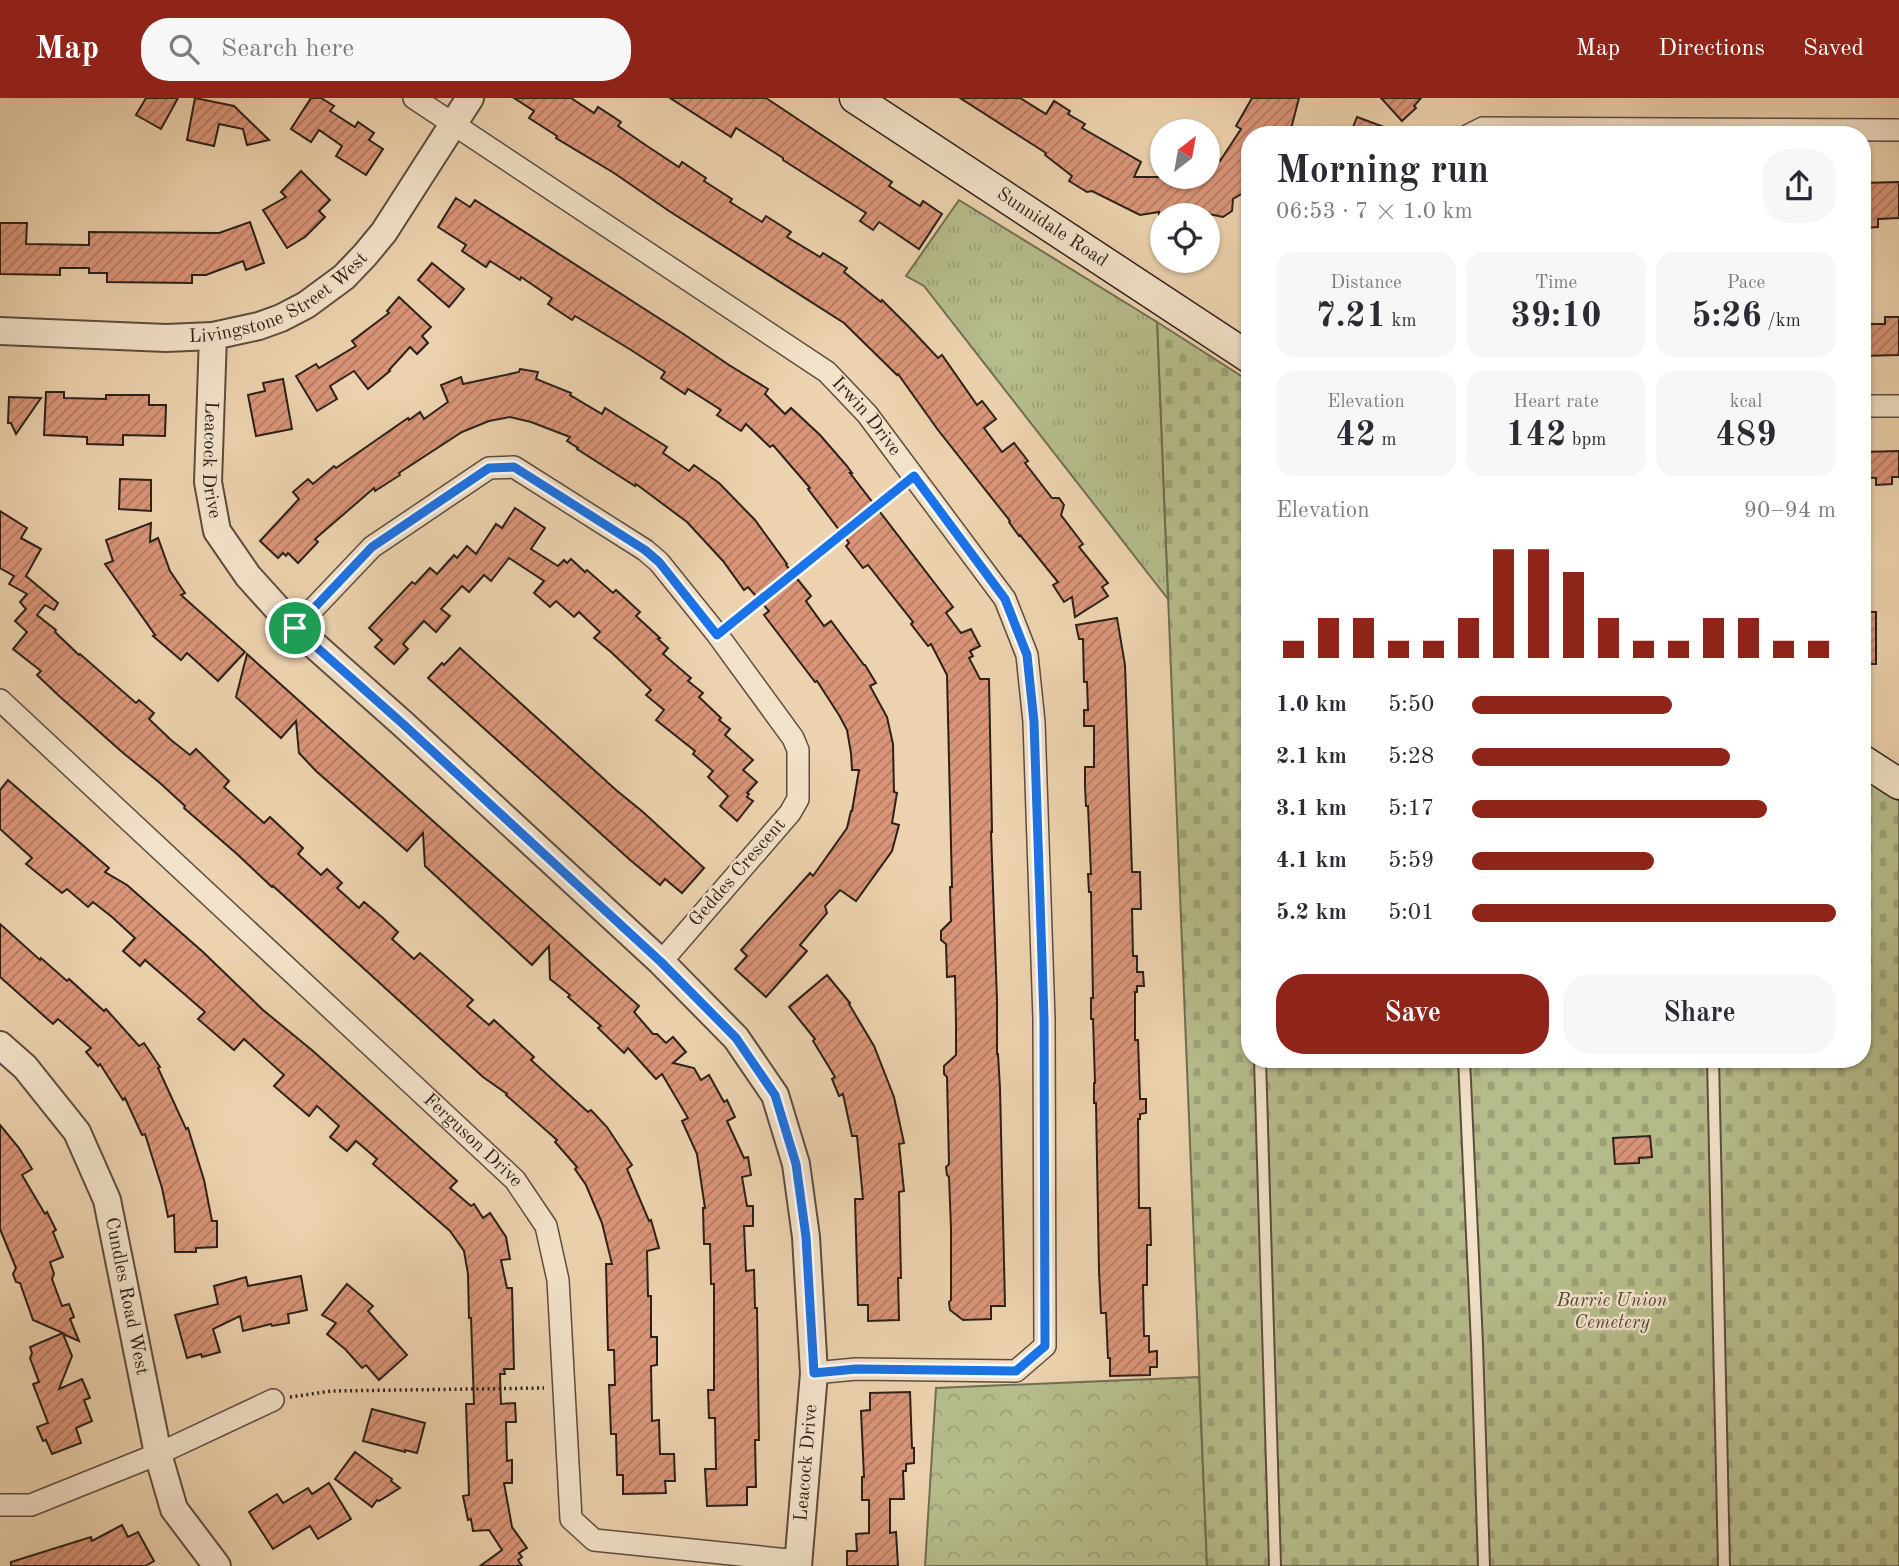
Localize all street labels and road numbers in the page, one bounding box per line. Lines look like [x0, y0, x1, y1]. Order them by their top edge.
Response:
street label: Sunnidale Road [993, 184, 1111, 271]
street label: Livingstone Street West [188, 249, 372, 347]
street label: Irwin Drive [828, 374, 904, 459]
street label: Leacock Drive [198, 401, 224, 520]
street label: Geddes Crescent [686, 815, 790, 931]
street label: Ferguson Drive [419, 1090, 526, 1190]
street label: Cundles Road West [101, 1216, 151, 1377]
street label: Leacock Drive [792, 1404, 822, 1522]

